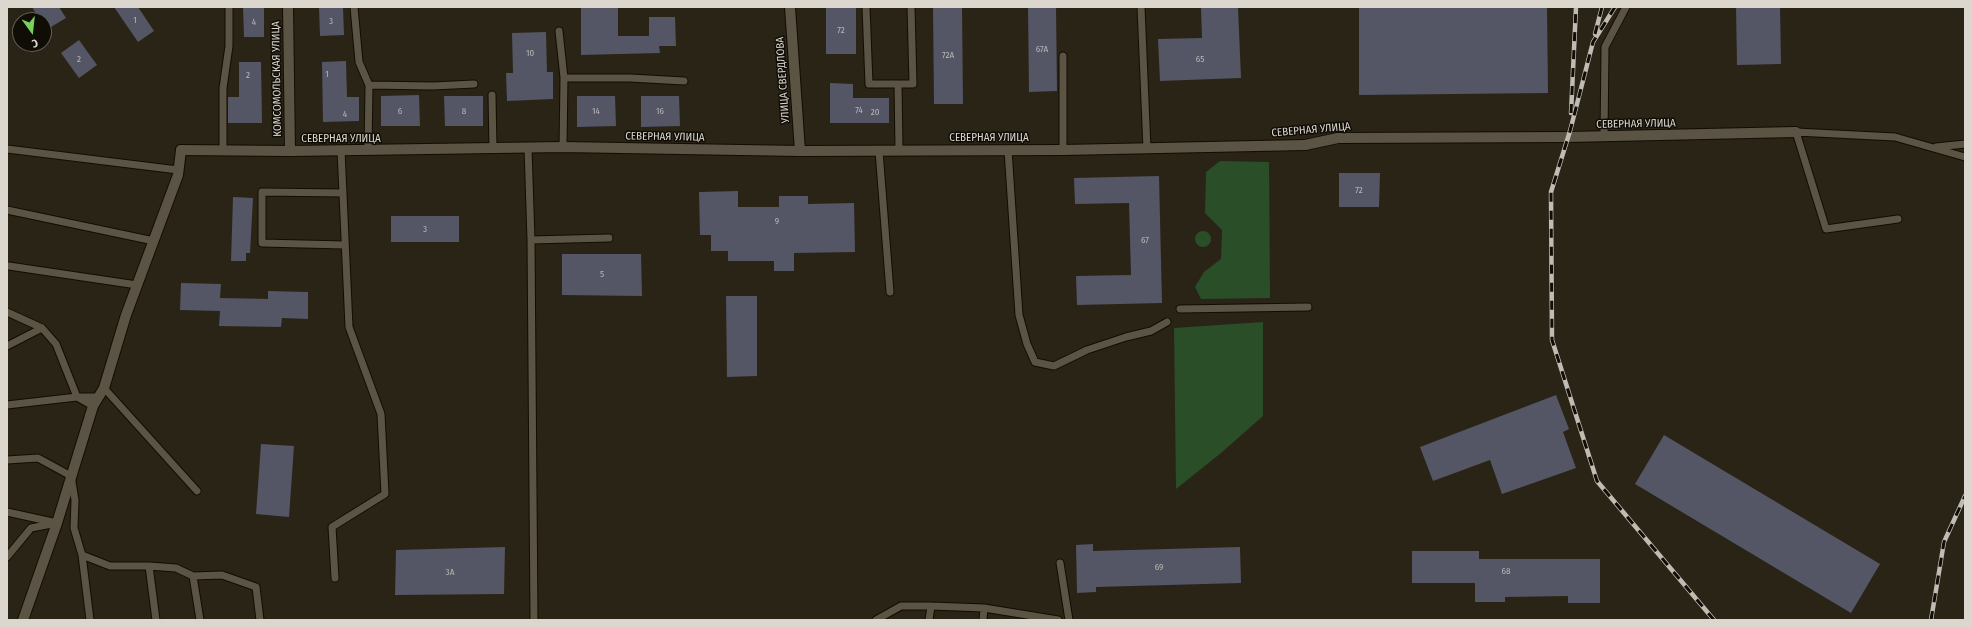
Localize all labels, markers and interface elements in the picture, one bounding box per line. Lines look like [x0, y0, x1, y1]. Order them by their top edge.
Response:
north arrow [12, 12, 52, 52]
house number: 1 [133, 15, 137, 25]
house number: 3 [329, 16, 333, 26]
house number: 4 [252, 17, 256, 27]
street label: КОМСОМОЛЬСКАЯ УЛИЦА [269, 21, 285, 137]
house number: 72 [837, 25, 845, 35]
text: С [31, 36, 39, 50]
street label: УЛИЦА СВЕРДЛОВА [773, 36, 793, 124]
house number: 67А [1036, 44, 1048, 54]
house number: 10 [526, 48, 534, 58]
house number: 72А [942, 50, 954, 60]
house number: 2 [77, 54, 81, 64]
house number: 65 [1196, 54, 1204, 64]
house number: 1 [325, 69, 329, 79]
house number: 2 [246, 70, 250, 80]
house number: 74 [855, 105, 863, 115]
house number: 6 [398, 106, 402, 116]
house number: 8 [462, 106, 466, 116]
house number: 14 [592, 106, 600, 116]
house number: 16 [656, 106, 664, 116]
house number: 20 [871, 107, 879, 117]
house number: 4 [343, 109, 347, 119]
street label: СЕВЕРНАЯ УЛИЦА [1596, 117, 1676, 131]
street label: СЕВЕРНАЯ УЛИЦА [1271, 120, 1351, 140]
street label: СЕВЕРНАЯ УЛИЦА [625, 130, 705, 144]
street label: СЕВЕРНАЯ УЛИЦА [949, 131, 1029, 145]
street label: СЕВЕРНАЯ УЛИЦА [301, 132, 381, 146]
house number: 72 [1355, 185, 1363, 195]
house number: 9 [775, 216, 779, 226]
house number: 3 [423, 224, 427, 234]
house number: 67 [1141, 235, 1149, 245]
house number: 5 [600, 269, 604, 279]
house number: 69 [1155, 562, 1163, 572]
house number: 68 [1502, 566, 1510, 576]
house number: 3А [446, 567, 454, 577]

